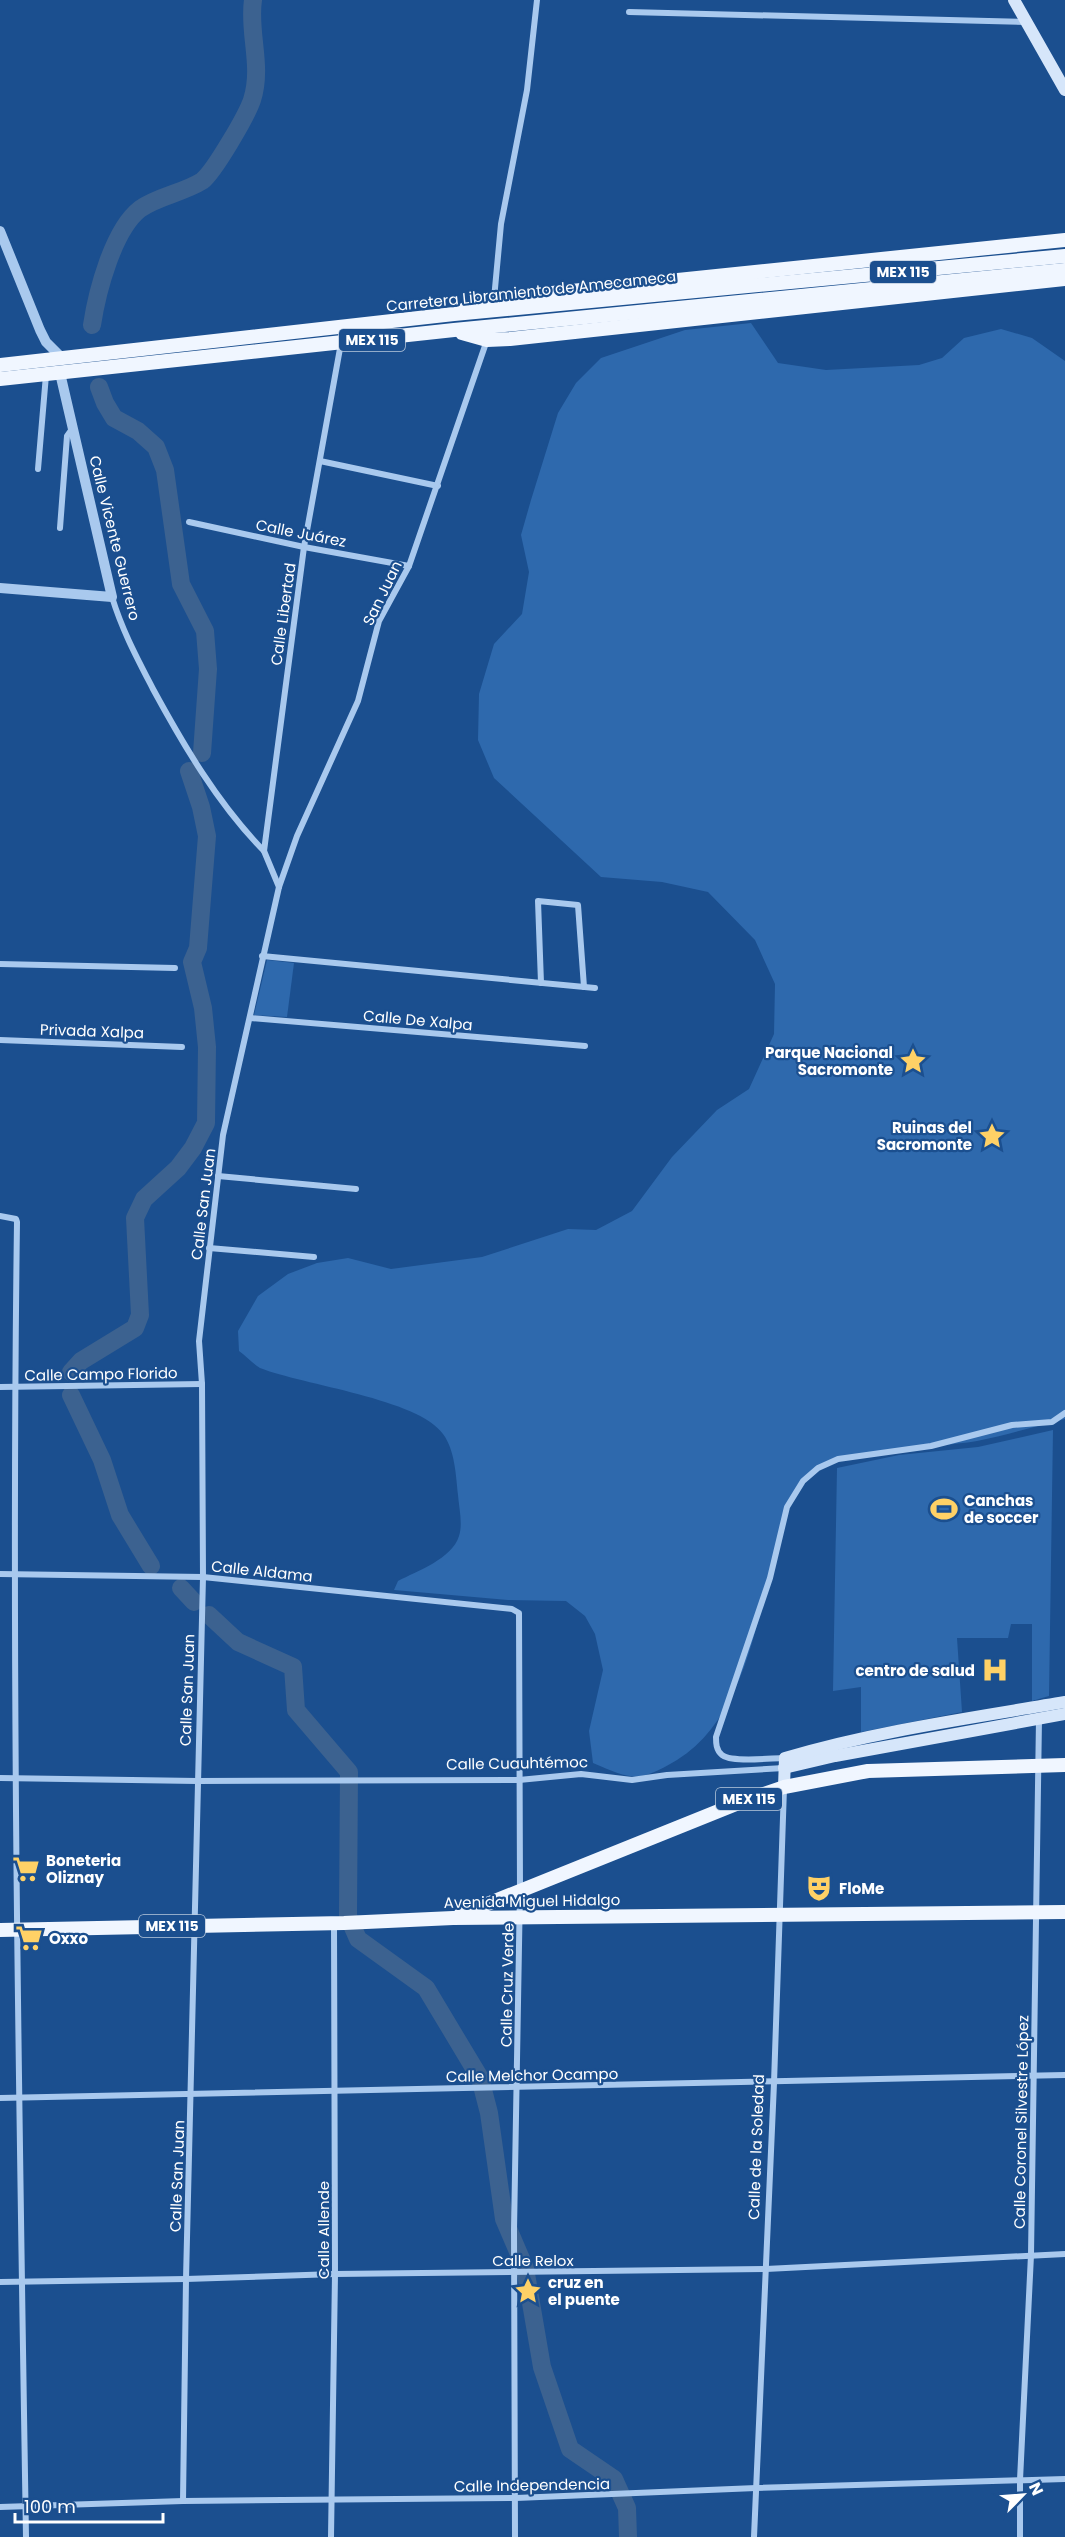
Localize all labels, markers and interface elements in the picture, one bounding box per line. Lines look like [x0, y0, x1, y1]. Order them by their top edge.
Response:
road number: MEX 115 [870, 261, 936, 283]
street label: Carretera Libramiento de Amecameca [385, 265, 677, 317]
road number: MEX 115 [339, 329, 405, 351]
street label: Calle Vicente Guerrero [84, 453, 146, 623]
street label: Calle Juárez [254, 514, 348, 552]
street label: San Juan [357, 557, 407, 629]
street label: Calle Libertad [265, 561, 301, 667]
street label: Calle De Xalpa [362, 1005, 474, 1035]
street label: Privada Xalpa [40, 1019, 144, 1043]
place label: Parque Nacional Sacromonte [765, 1042, 893, 1080]
place icon: Parque Nacional Sacromonte [898, 1046, 928, 1076]
place label: Ruinas del Sacromonte [877, 1117, 972, 1155]
place icon: Ruinas del Sacromonte [977, 1121, 1007, 1151]
street label: Calle San Juan [186, 1147, 220, 1261]
street label: Calle Campo Florido [24, 1362, 178, 1386]
place label: Canchas de soccer [964, 1490, 1039, 1528]
sports icon: Canchas de soccer [929, 1494, 959, 1524]
street label: Calle Aldama [210, 1555, 314, 1587]
street label: Calle San Juan [175, 1634, 199, 1746]
hospital icon: centro de salud [980, 1655, 1010, 1685]
place label: centro de salud [855, 1660, 975, 1681]
street label: Calle Cuauhtémoc [446, 1751, 588, 1775]
road number: MEX 115 [716, 1788, 782, 1810]
place label: Boneteria Oliznay [46, 1850, 121, 1888]
supermarket icon: Boneteria Oliznay [11, 1854, 41, 1884]
theatre icon: FloMe [804, 1873, 834, 1903]
place label: FloMe [839, 1878, 884, 1899]
street label: Avenida Miguel Hidalgo [444, 1889, 620, 1913]
road number: MEX 115 [139, 1915, 205, 1937]
supermarket icon: Oxxo [14, 1923, 44, 1953]
street label: Calle Cruz Verde [495, 1923, 519, 2047]
place label: Oxxo [49, 1928, 88, 1949]
street label: Calle Coronel Silvestre López [1009, 2015, 1033, 2229]
street label: Calle Melchor Ocampo [446, 2063, 618, 2087]
street label: Calle de la Soledad [743, 2074, 769, 2220]
street label: Calle San Juan [165, 2120, 189, 2232]
street label: Calle Allende [313, 2181, 334, 2279]
street label: Calle Relox [492, 2250, 574, 2271]
place label: cruz en el puente [548, 2272, 620, 2310]
place icon: cruz en el puente [513, 2276, 543, 2306]
north arrow [993, 2465, 1053, 2525]
street label: Calle Independencia [454, 2473, 610, 2497]
text: N [1023, 2479, 1049, 2499]
scale bar [15, 2486, 164, 2524]
text: 100 m [24, 2494, 76, 2519]

